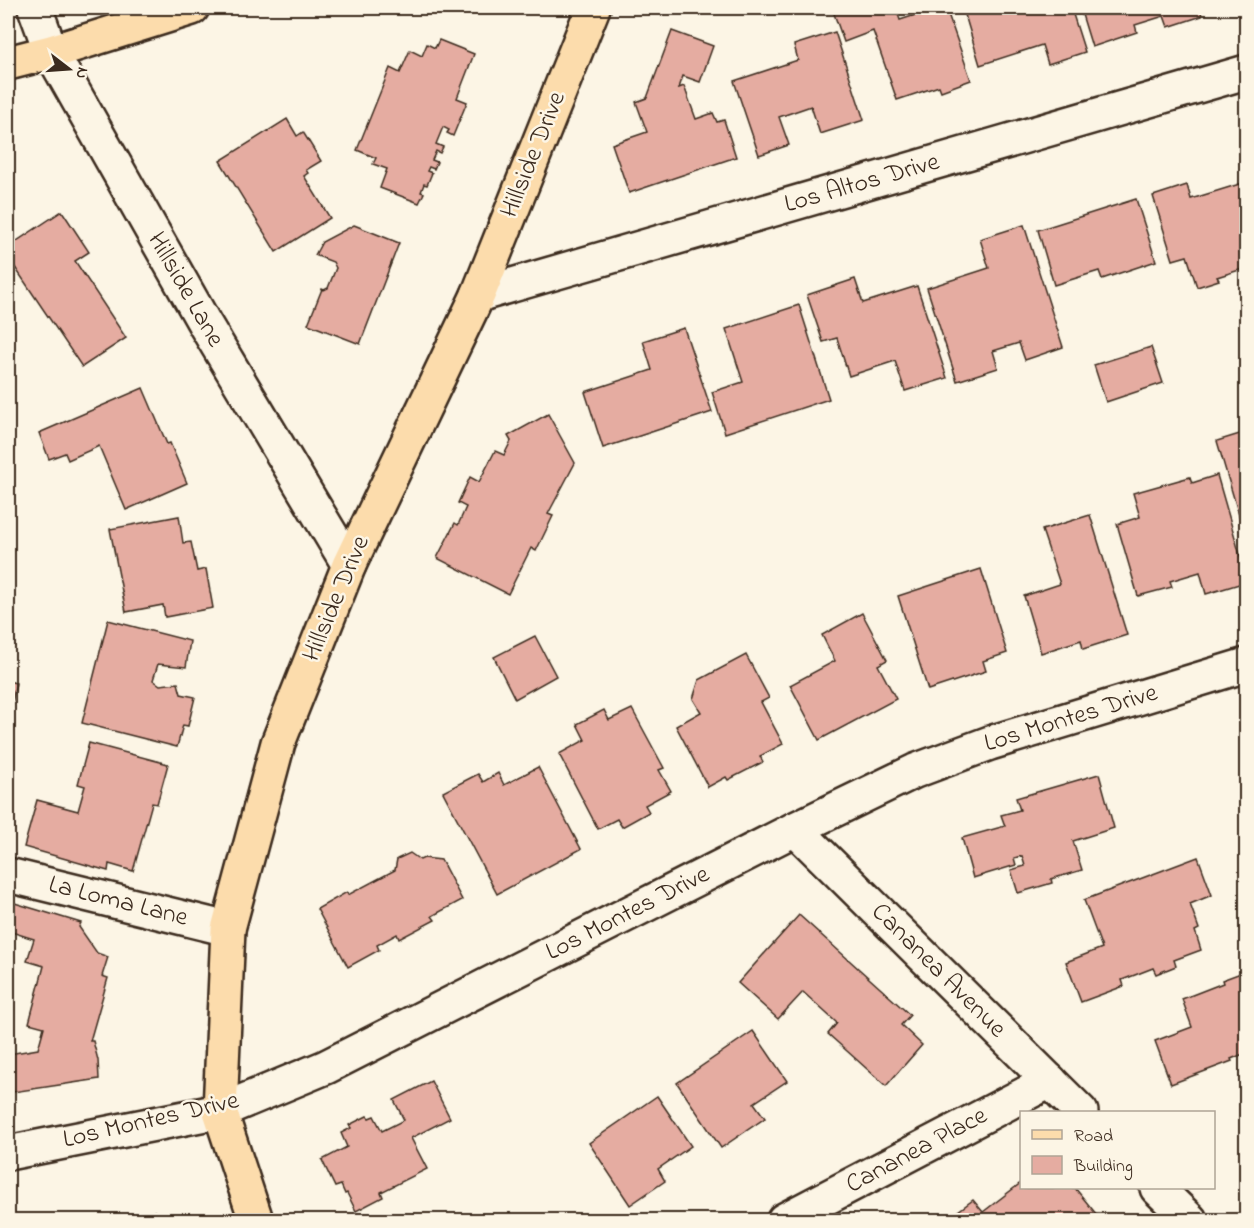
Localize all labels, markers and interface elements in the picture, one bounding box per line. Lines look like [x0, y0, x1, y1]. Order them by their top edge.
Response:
north arrow [39, 39, 99, 99]
text: N [68, 64, 94, 82]
street label: Hillside Drive [491, 86, 577, 224]
street label: Los Altos Drive [780, 144, 944, 224]
street label: Hillside Lane [137, 225, 233, 355]
street label: Hillside Drive [293, 530, 381, 668]
street label: Los Montes Drive [980, 675, 1163, 763]
street label: Los Montes Drive [539, 856, 717, 972]
street label: La Loma Lane [44, 866, 192, 938]
street label: Cananea Avenue [862, 895, 1015, 1048]
street label: Los Montes Drive [59, 1082, 243, 1160]
street label: Cananea Place [840, 1098, 995, 1204]
legend [1020, 1111, 1215, 1189]
text: Road [1074, 1124, 1113, 1150]
text: Building [1073, 1154, 1133, 1181]

